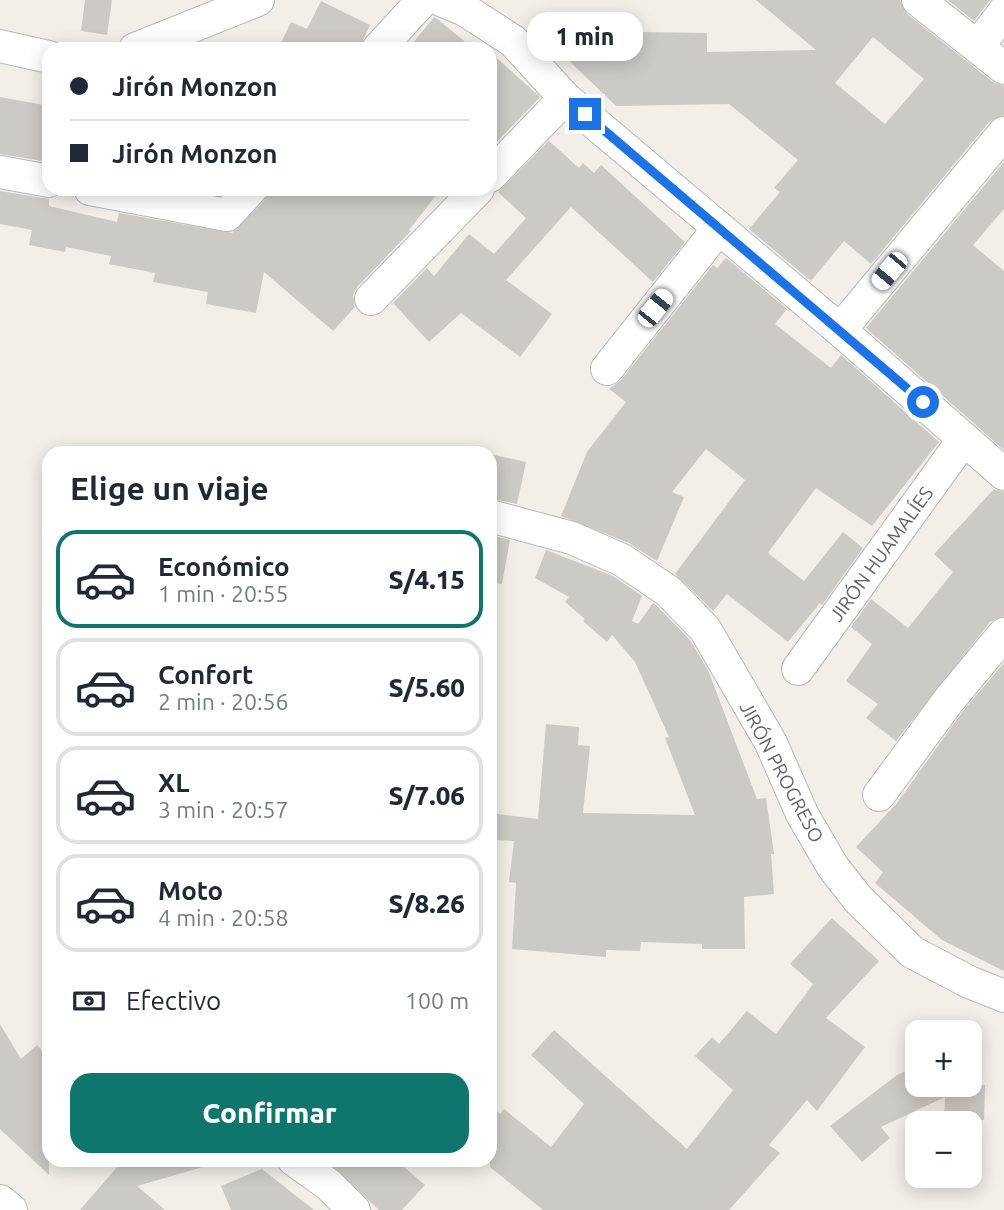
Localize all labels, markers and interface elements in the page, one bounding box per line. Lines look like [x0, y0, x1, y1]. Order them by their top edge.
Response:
callout: 1 min [527, 12, 643, 61]
text: 1 min [556, 24, 614, 49]
text: Jirón Monzon [112, 72, 278, 101]
route end [569, 98, 601, 130]
text: Jirón Monzon [112, 139, 278, 168]
car [868, 248, 911, 294]
car [634, 285, 677, 331]
route start [907, 386, 939, 418]
text: Elige un viaje [70, 470, 269, 506]
street label: JIRÓN HUAMALÍES [825, 482, 937, 626]
icon: car [74, 548, 137, 611]
text: Económico [158, 552, 290, 581]
text: S/4.15 [389, 565, 465, 594]
text: 1 min · 20:55 [158, 581, 289, 606]
icon: car [74, 656, 137, 719]
text: Confort [158, 660, 253, 689]
text: S/5.60 [389, 673, 465, 702]
text: 2 min · 20:56 [158, 689, 289, 714]
street label: JIRÓN PROGRESO [736, 698, 828, 846]
icon: car [74, 764, 137, 827]
text: XL [158, 768, 189, 797]
text: S/7.06 [389, 781, 465, 810]
text: 3 min · 20:57 [158, 797, 289, 822]
icon: car [74, 872, 137, 935]
text: Moto [158, 876, 223, 905]
text: S/8.26 [389, 889, 465, 918]
text: 4 min · 20:58 [158, 905, 289, 930]
icon: cash [70, 982, 108, 1020]
text: Efectivo [126, 986, 221, 1015]
text: 100 m [405, 988, 469, 1013]
map controls [905, 1020, 982, 1188]
button: + [905, 1020, 982, 1097]
button: Confirmar [70, 1073, 469, 1153]
button: − [905, 1111, 982, 1188]

